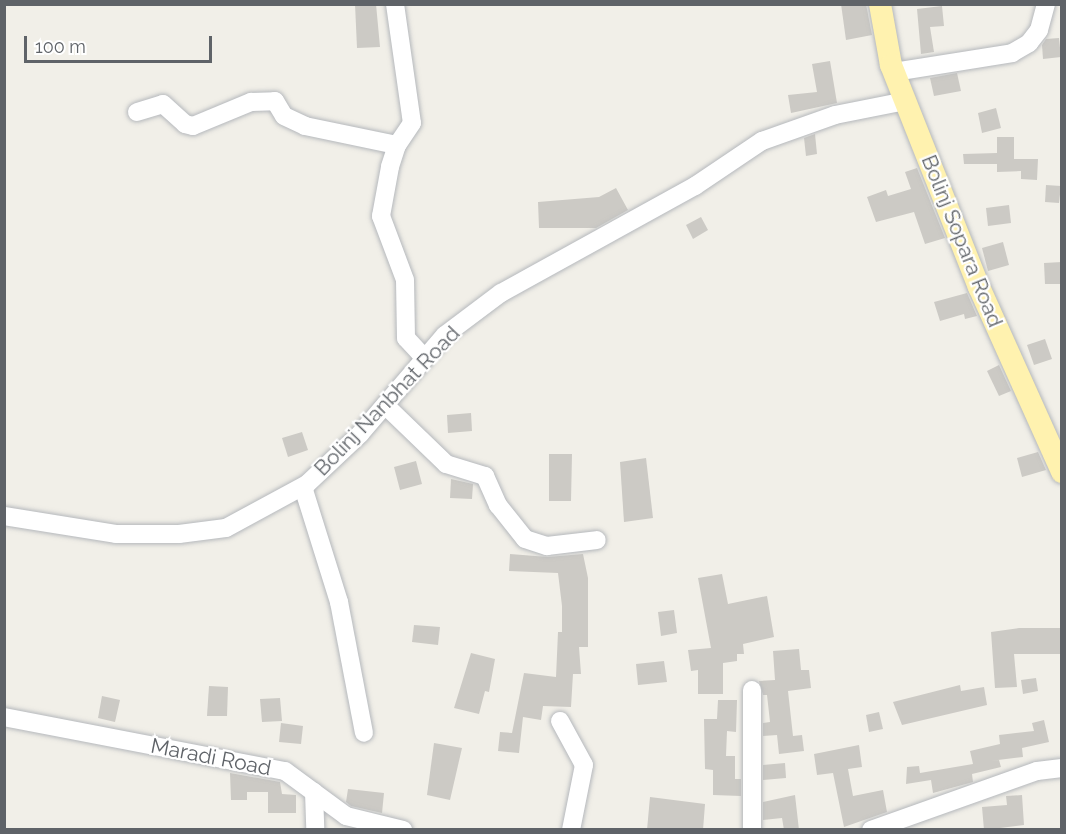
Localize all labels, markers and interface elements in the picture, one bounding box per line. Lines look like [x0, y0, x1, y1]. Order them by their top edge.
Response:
scale bar [27, 24, 214, 62]
text: 100 m [35, 36, 86, 57]
street label: Bolinj Sopara Road [916, 151, 1008, 331]
street label: Bolinj Nanbhat Road [309, 321, 465, 481]
street label: Maradi Road [149, 733, 273, 781]

